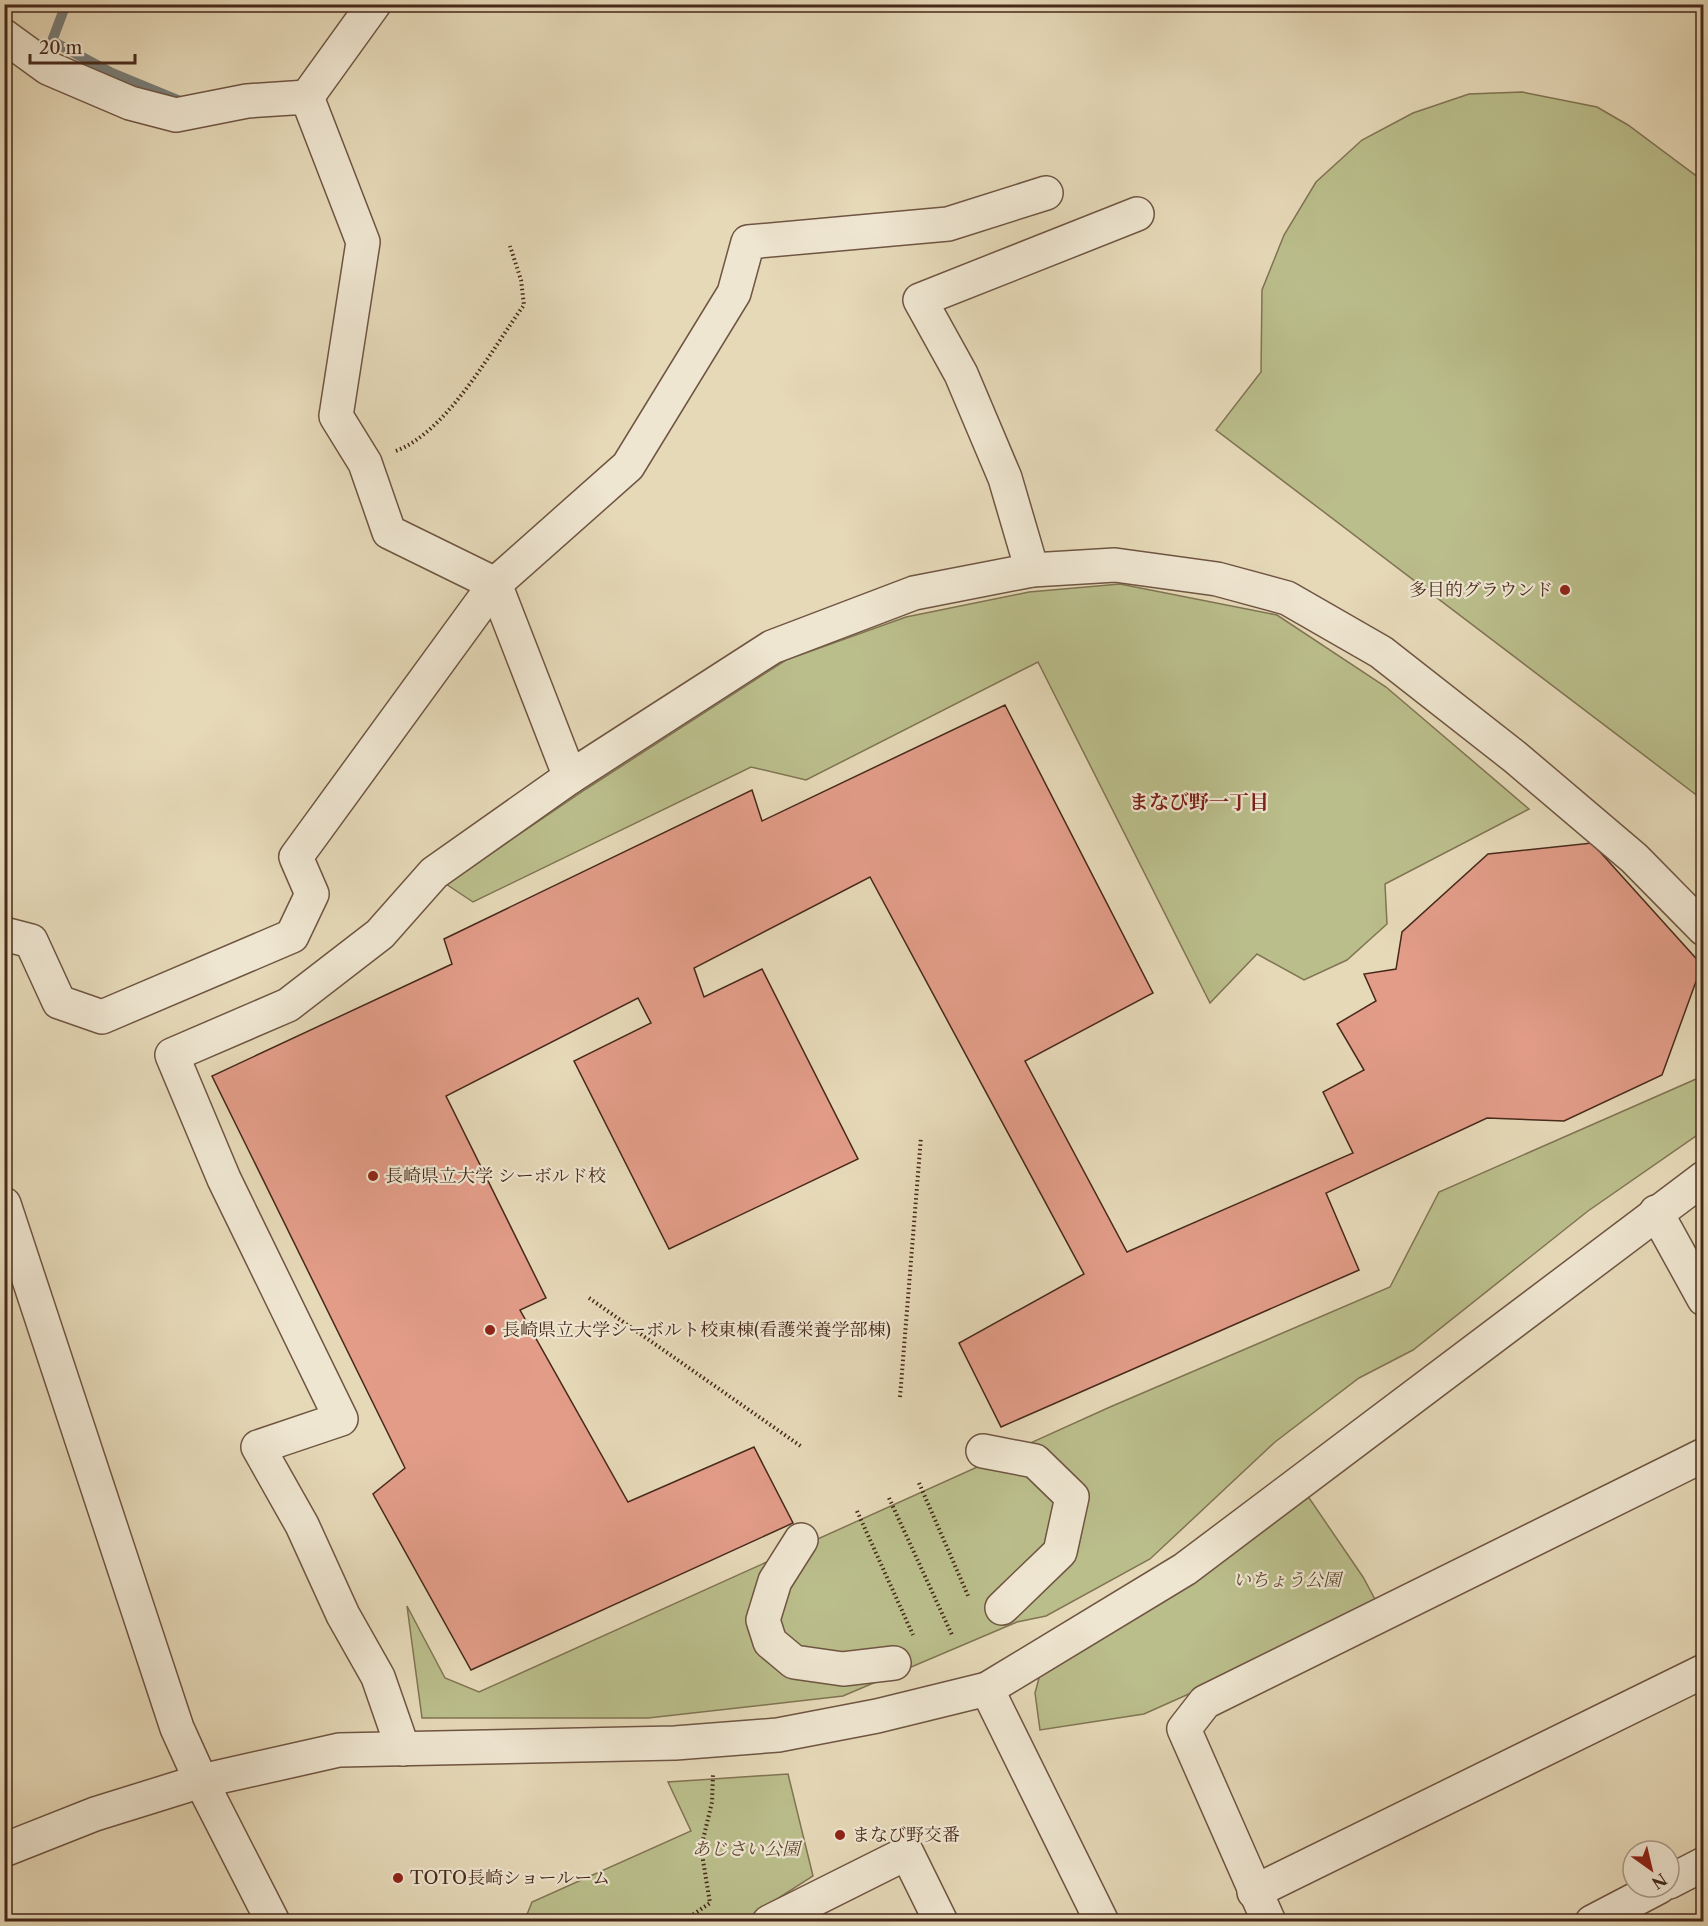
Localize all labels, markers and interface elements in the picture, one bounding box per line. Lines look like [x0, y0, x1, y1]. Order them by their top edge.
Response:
scale bar [30, 27, 135, 65]
text: 20 m [39, 37, 83, 59]
place label: 多目的グラウンド [1409, 579, 1553, 601]
marker: 多目的グラウンド [1558, 583, 1572, 597]
district label: まなび野一丁目 [1129, 790, 1269, 814]
place label: 長崎県立大学 シーボルド校 [385, 1165, 606, 1187]
marker: 長崎県立大学 シーボルド校 [366, 1169, 380, 1183]
place label: 長崎県立大学シーボルト校東棟(看護栄養学部棟) [502, 1319, 891, 1341]
marker: 長崎県立大学シーボルト校東棟(看護栄養学部棟) [483, 1323, 497, 1337]
park label: いちょう公園 [1233, 1569, 1344, 1591]
place label: まなび野交番 [852, 1824, 960, 1846]
marker: まなび野交番 [833, 1828, 847, 1842]
park label: あじさい公園 [692, 1838, 803, 1860]
north arrow [1621, 1839, 1681, 1899]
place label: TOTO長崎ショールーム [410, 1867, 610, 1889]
text: N [1648, 1869, 1671, 1894]
marker: TOTO長崎ショールーム [391, 1871, 405, 1885]

